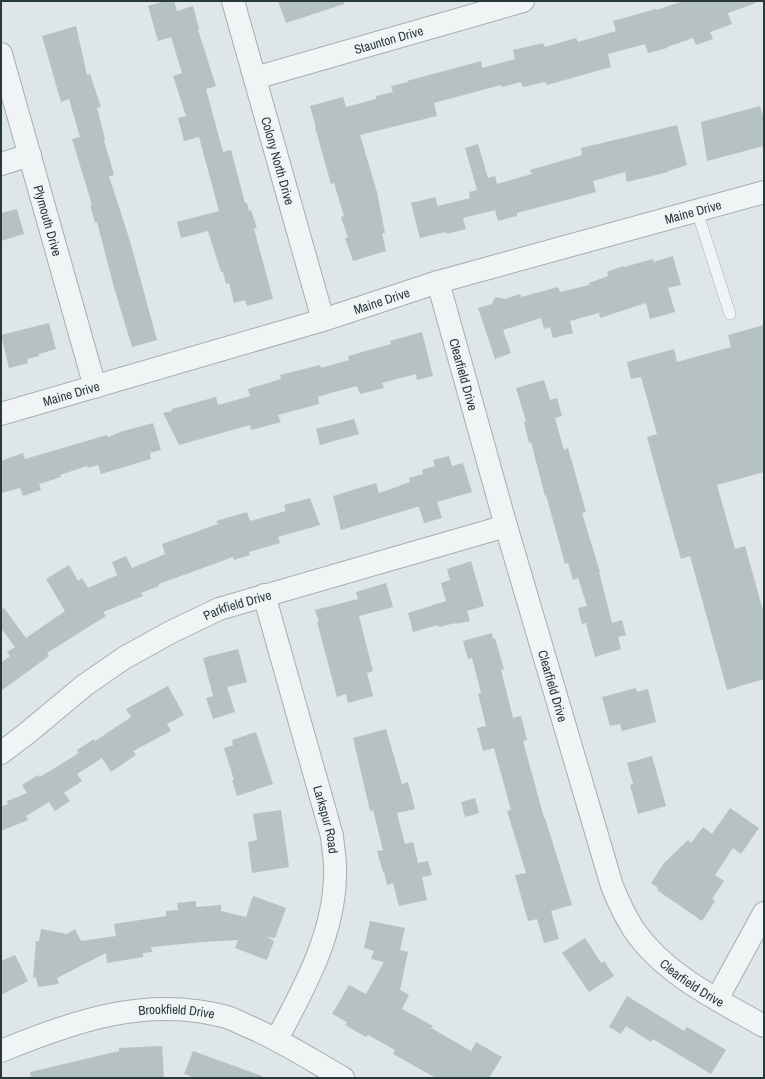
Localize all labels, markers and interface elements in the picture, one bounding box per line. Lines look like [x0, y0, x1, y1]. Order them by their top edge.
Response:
street label: Staunton Drive [352, 22, 425, 58]
street label: Colony North Drive [257, 115, 298, 207]
street label: Plymouth Drive [29, 183, 66, 258]
street label: Maine Drive [663, 196, 723, 228]
street label: Maine Drive [351, 284, 412, 318]
street label: Clearfield Drive [445, 337, 481, 413]
street label: Maine Drive [41, 378, 102, 410]
street label: Parkfield Drive [200, 586, 273, 624]
street label: Clearfield Drive [534, 648, 571, 724]
street label: Larkspur Road [309, 783, 342, 855]
street label: Clearfield Drive [656, 955, 727, 1011]
street label: Brookfield Drive [138, 1001, 216, 1023]

